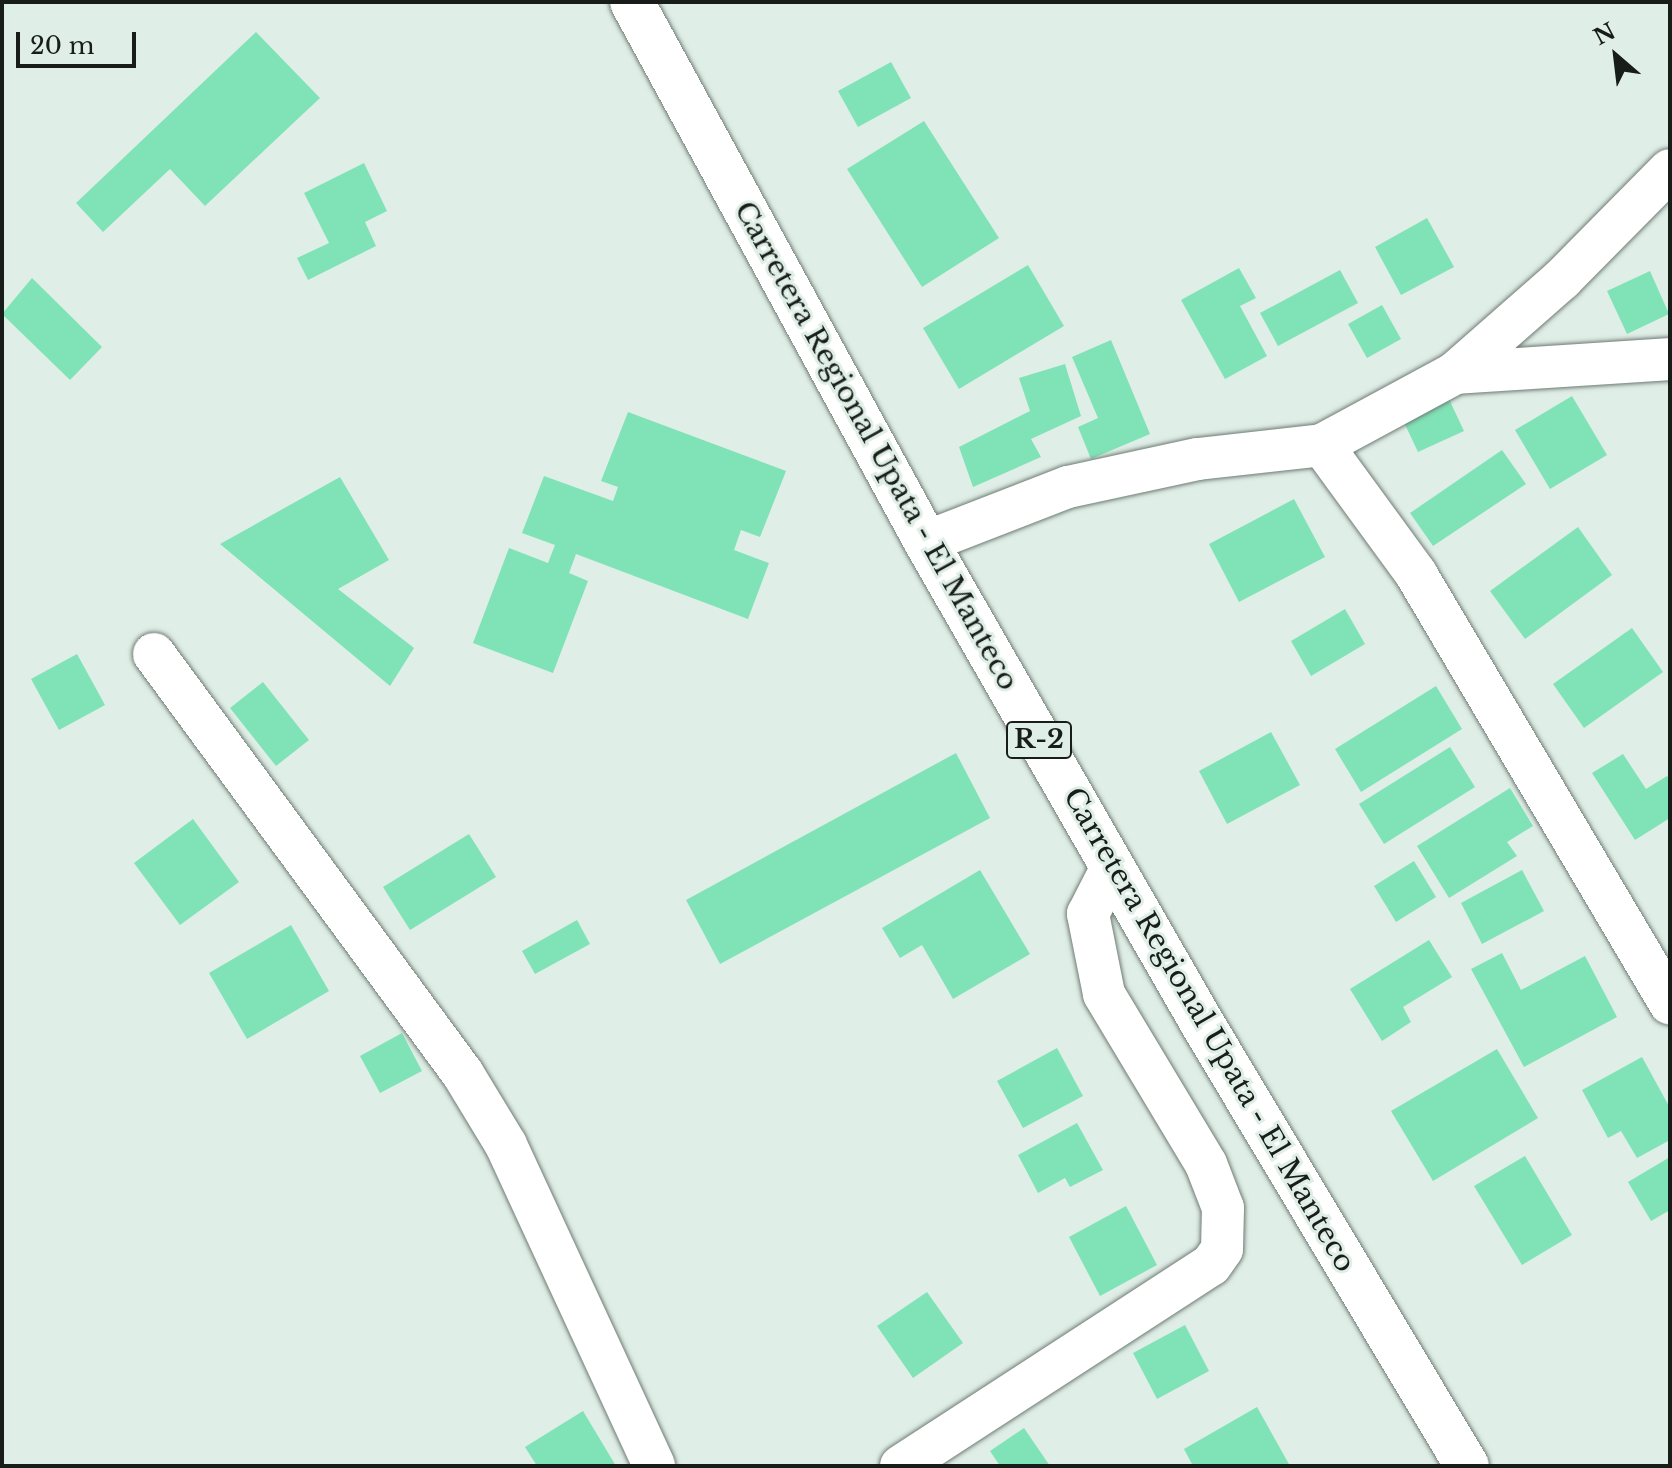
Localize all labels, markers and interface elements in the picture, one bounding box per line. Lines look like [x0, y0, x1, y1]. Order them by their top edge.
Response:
scale bar [20, 16, 140, 66]
north arrow [1576, 16, 1656, 96]
text: N [1589, 18, 1620, 51]
text: 20 m [30, 31, 95, 60]
street label: Carretera Regional Upata - El Manteco [727, 196, 1025, 696]
road number: R-2 [1005, 718, 1073, 762]
street label: Carretera Regional Upata - El Manteco [1056, 782, 1362, 1278]

